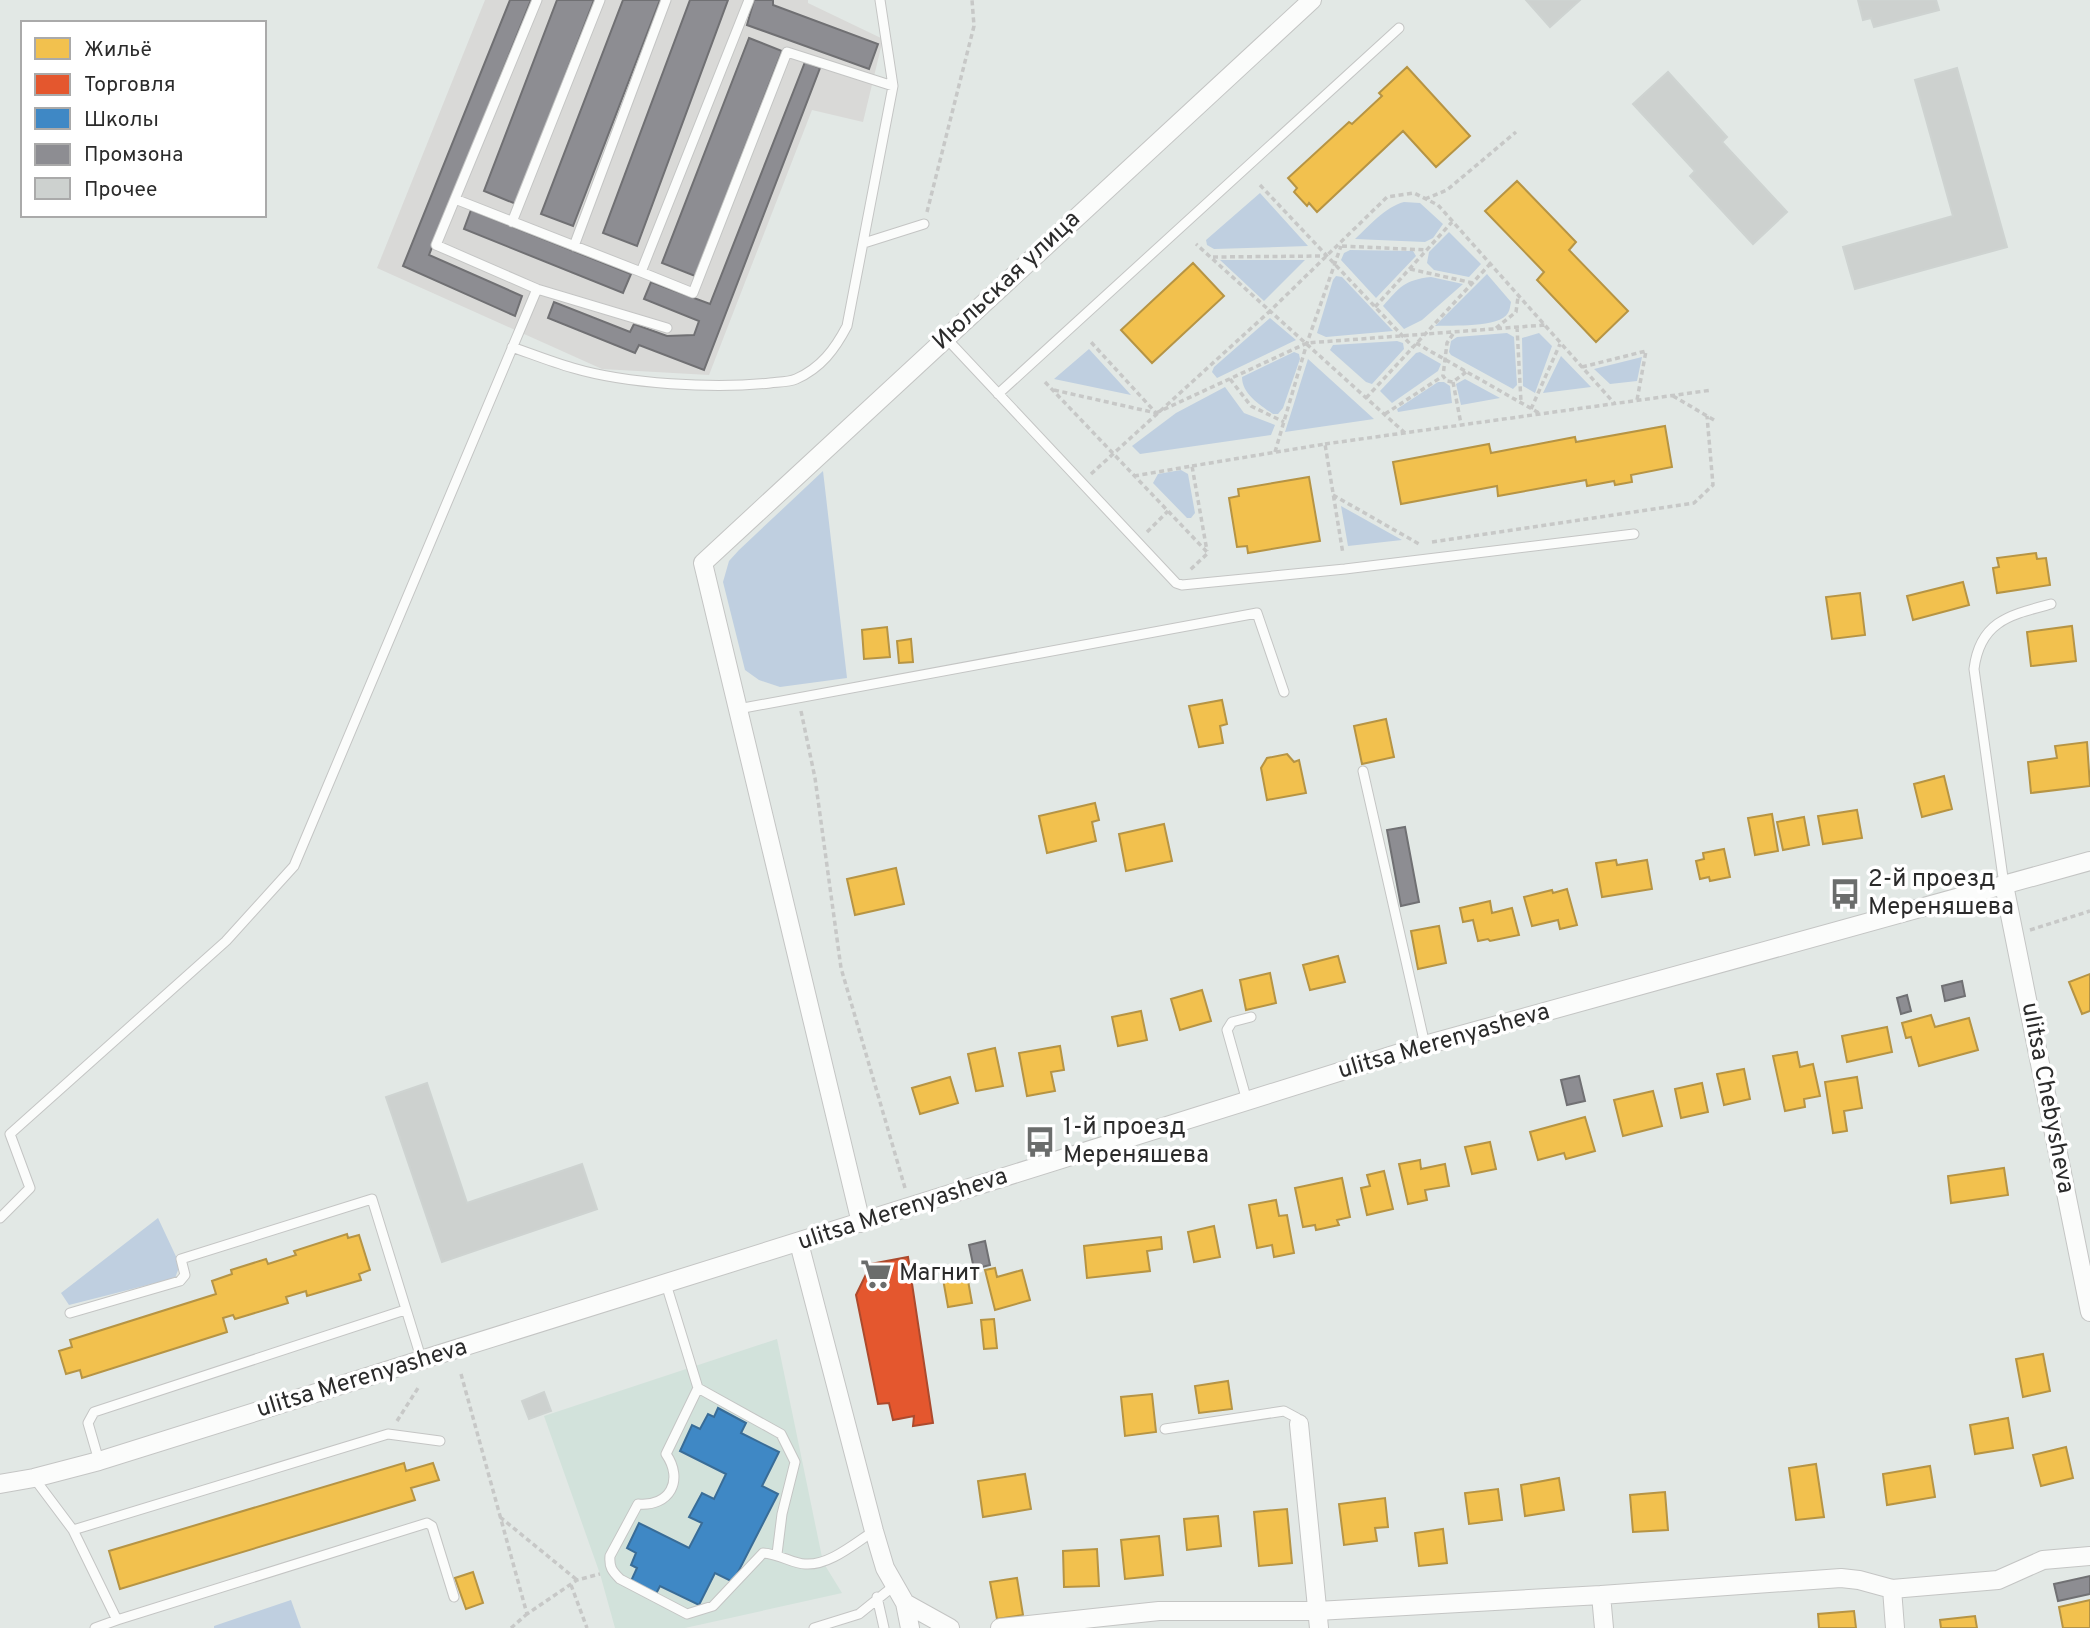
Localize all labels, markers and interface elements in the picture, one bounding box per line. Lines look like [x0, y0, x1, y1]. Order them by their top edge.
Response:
legend [21, 21, 266, 217]
text: Жильё [84, 37, 152, 64]
text: Торговля [84, 72, 175, 99]
text: Школы [84, 107, 159, 134]
text: Промзона [84, 142, 183, 169]
text: Прочее [84, 177, 157, 204]
street label: Июльская улица [927, 205, 1087, 357]
place label: 2-й проезд Мереняшева [1868, 865, 2014, 923]
bus stop icon: 2-й проезд Мереняшева [1828, 877, 1862, 911]
street label: ulitsa Merenyasheva [1335, 997, 1553, 1087]
street label: ulitsa Chebysheva [2014, 1000, 2080, 1196]
place label: 1-й проезд Мереняшева [1063, 1113, 1209, 1171]
bus stop icon: 1-й проезд Мереняшева [1023, 1125, 1057, 1159]
street label: ulitsa Merenyasheva [794, 1162, 1012, 1258]
supermarket icon: Магнит [859, 1257, 893, 1291]
place label: Магнит [899, 1259, 980, 1289]
street label: ulitsa Merenyasheva [253, 1333, 471, 1425]

